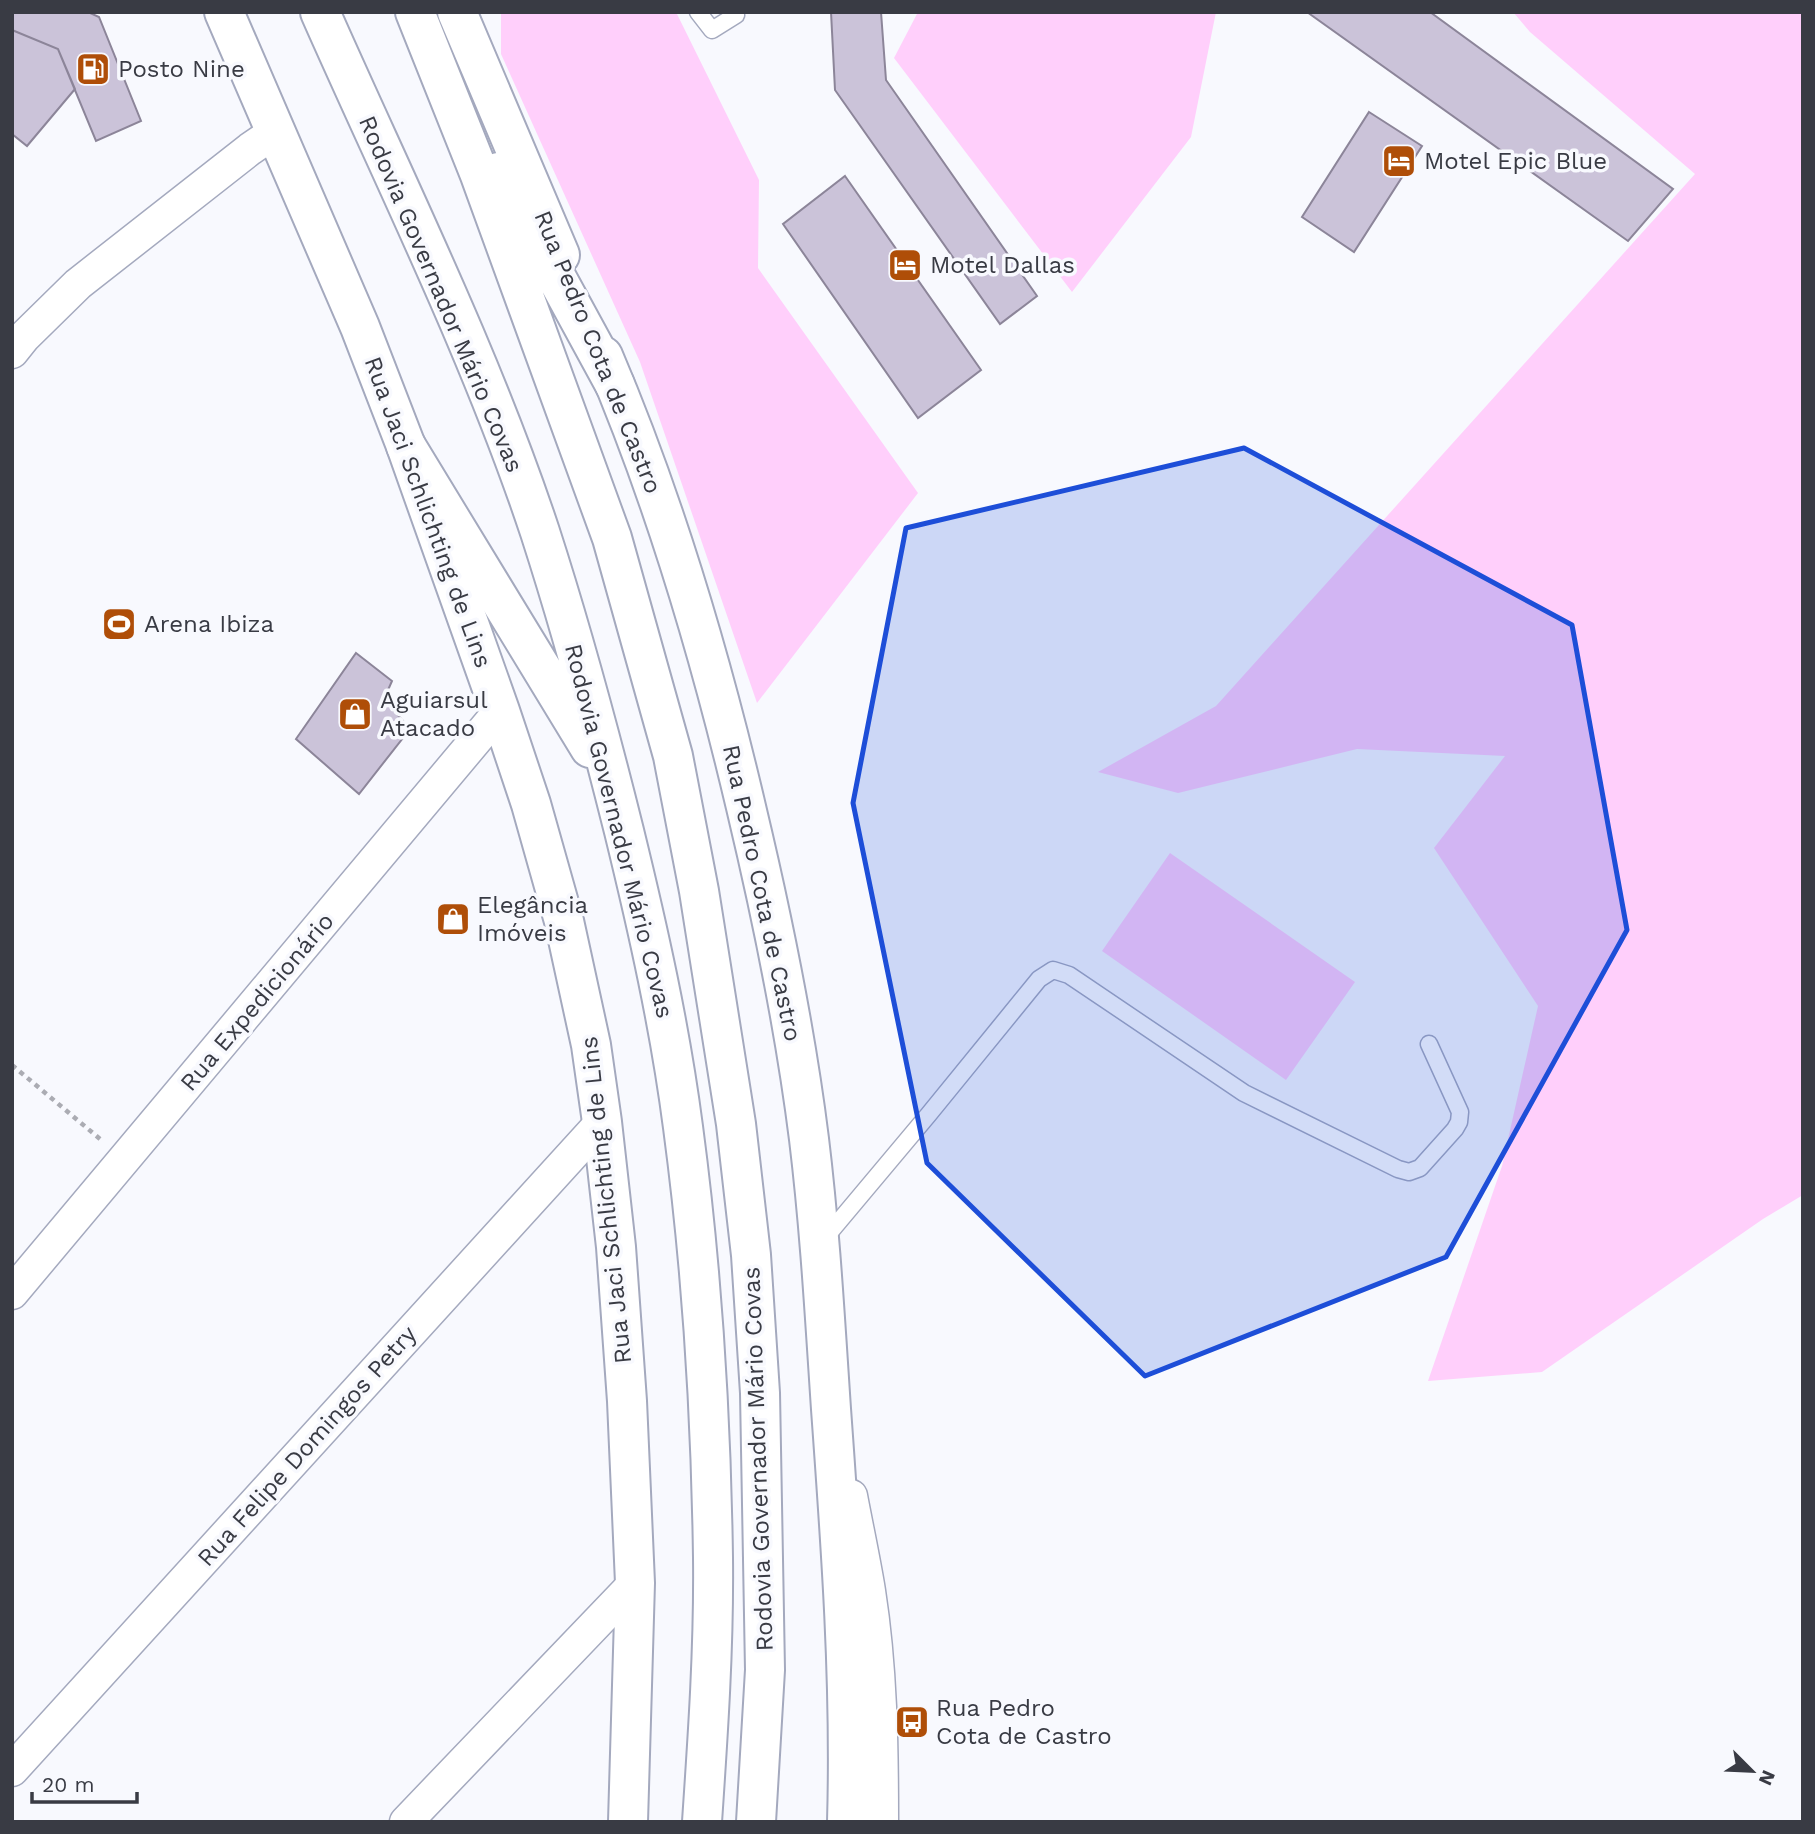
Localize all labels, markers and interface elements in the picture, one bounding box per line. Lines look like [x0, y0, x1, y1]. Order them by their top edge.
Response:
fuel station icon: Posto Nine [74, 50, 112, 88]
place label: Posto Nine [118, 55, 245, 83]
street label: Rodovia Governador Mário Covas [353, 111, 529, 477]
hotel icon: Motel Epic Blue [1380, 142, 1418, 180]
place label: Motel Epic Blue [1424, 147, 1607, 175]
street label: Rua Pedro Cota de Castro [528, 206, 668, 498]
hotel icon: Motel Dallas [886, 246, 924, 284]
place label: Motel Dallas [930, 251, 1075, 279]
street label: Rua Jaci Schlichting de Lins [359, 353, 497, 671]
sports icon: Arena Ibiza [100, 605, 138, 643]
place label: Arena Ibiza [144, 610, 274, 638]
street label: Rodovia Governador Mário Covas [559, 641, 679, 1021]
place label: Aguiarsul Atacado [380, 686, 488, 742]
shop icon: Aguiarsul Atacado [336, 695, 374, 733]
street label: Rua Pedro Cota de Castro [717, 742, 807, 1044]
place label: Elegância Imóveis [477, 891, 588, 947]
shop icon: Elegância Imóveis [434, 900, 472, 938]
street label: Rua Expedicionário [174, 907, 340, 1097]
street label: Rua Jaci Schlichting de Lins [575, 1035, 637, 1365]
street label: Rodovia Governador Mário Covas [737, 1266, 779, 1652]
street label: Rua Felipe Domingos Petry [192, 1320, 423, 1572]
place label: Rua Pedro Cota de Castro [936, 1694, 1112, 1750]
bus stop icon: Rua Pedro Cota de Castro [893, 1703, 931, 1741]
north arrow [1717, 1736, 1787, 1806]
scale bar [32, 1760, 136, 1804]
text: N [1754, 1767, 1780, 1789]
text: 20 m [42, 1772, 94, 1797]

